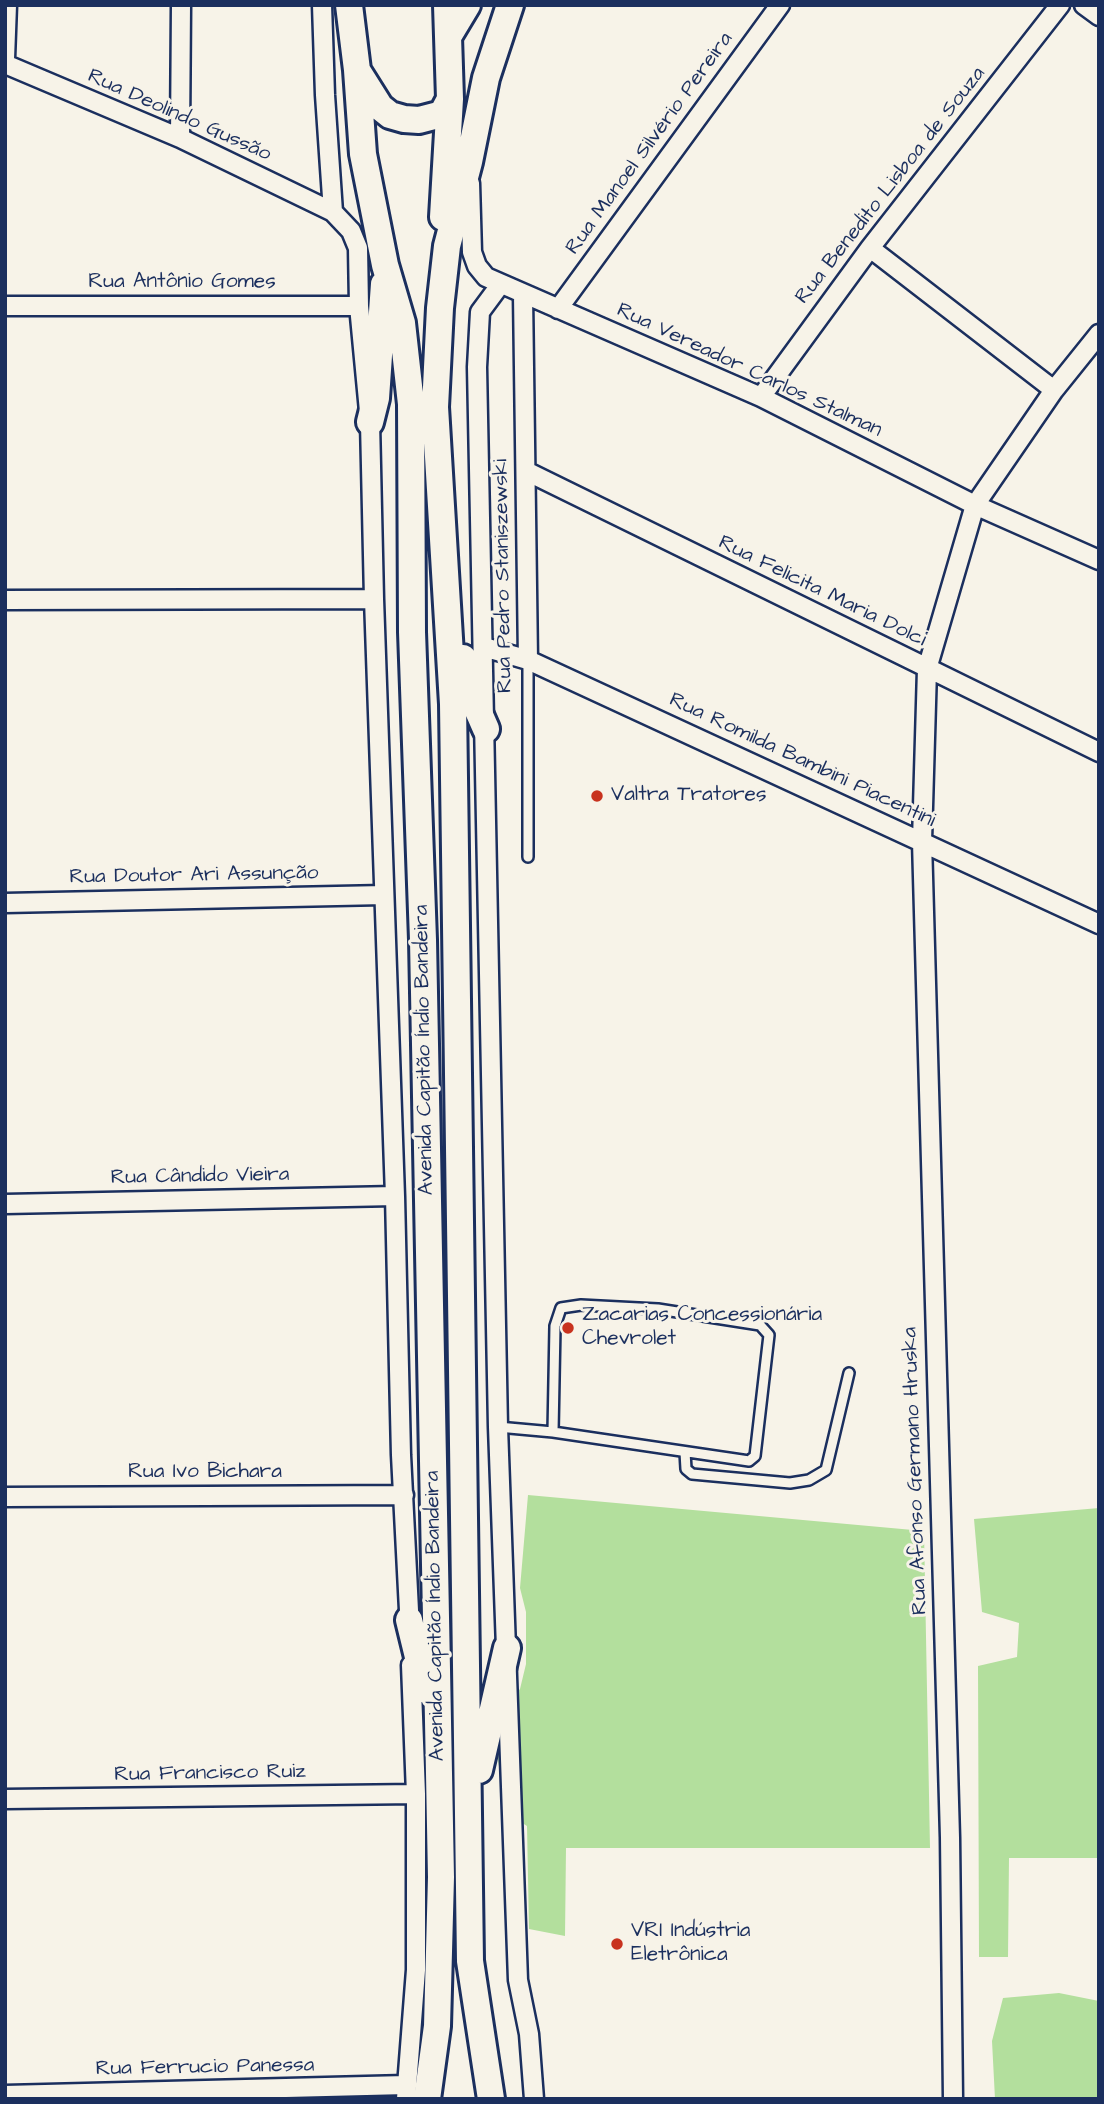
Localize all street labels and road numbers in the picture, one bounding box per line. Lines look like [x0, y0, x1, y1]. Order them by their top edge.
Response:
street label: Rua Manoel Silvério Pereira [561, 28, 739, 260]
street label: Rua Benedito Lisboa de Souza [791, 62, 991, 310]
street label: Rua Deolindo Gussão [83, 64, 275, 168]
street label: Rua Antônio Gomes [88, 270, 276, 296]
street label: Rua Vereador Carlos Stalman [612, 298, 886, 444]
street label: Rua Pedro Staniszewski [489, 459, 519, 693]
street label: Rua Felicita Maria Dolci [714, 531, 930, 653]
street label: Rua Romilda Bambini Piacentini [665, 688, 939, 834]
street label: Rua Doutor Ari Assunção [69, 861, 319, 891]
street label: Avenida Capitão Índio Bandeira [410, 905, 440, 1195]
street label: Rua Cândido Vieira [110, 1163, 290, 1191]
street label: Rua Afonso Germano Hruska [898, 1327, 934, 1615]
street label: Rua Ivo Bichara [128, 1460, 282, 1486]
street label: Avenida Capitão Índio Bandeira [421, 1471, 451, 1761]
street label: Rua Francisco Ruiz [114, 1760, 306, 1788]
street label: Rua Ferrucio Panessa [95, 2053, 315, 2083]

